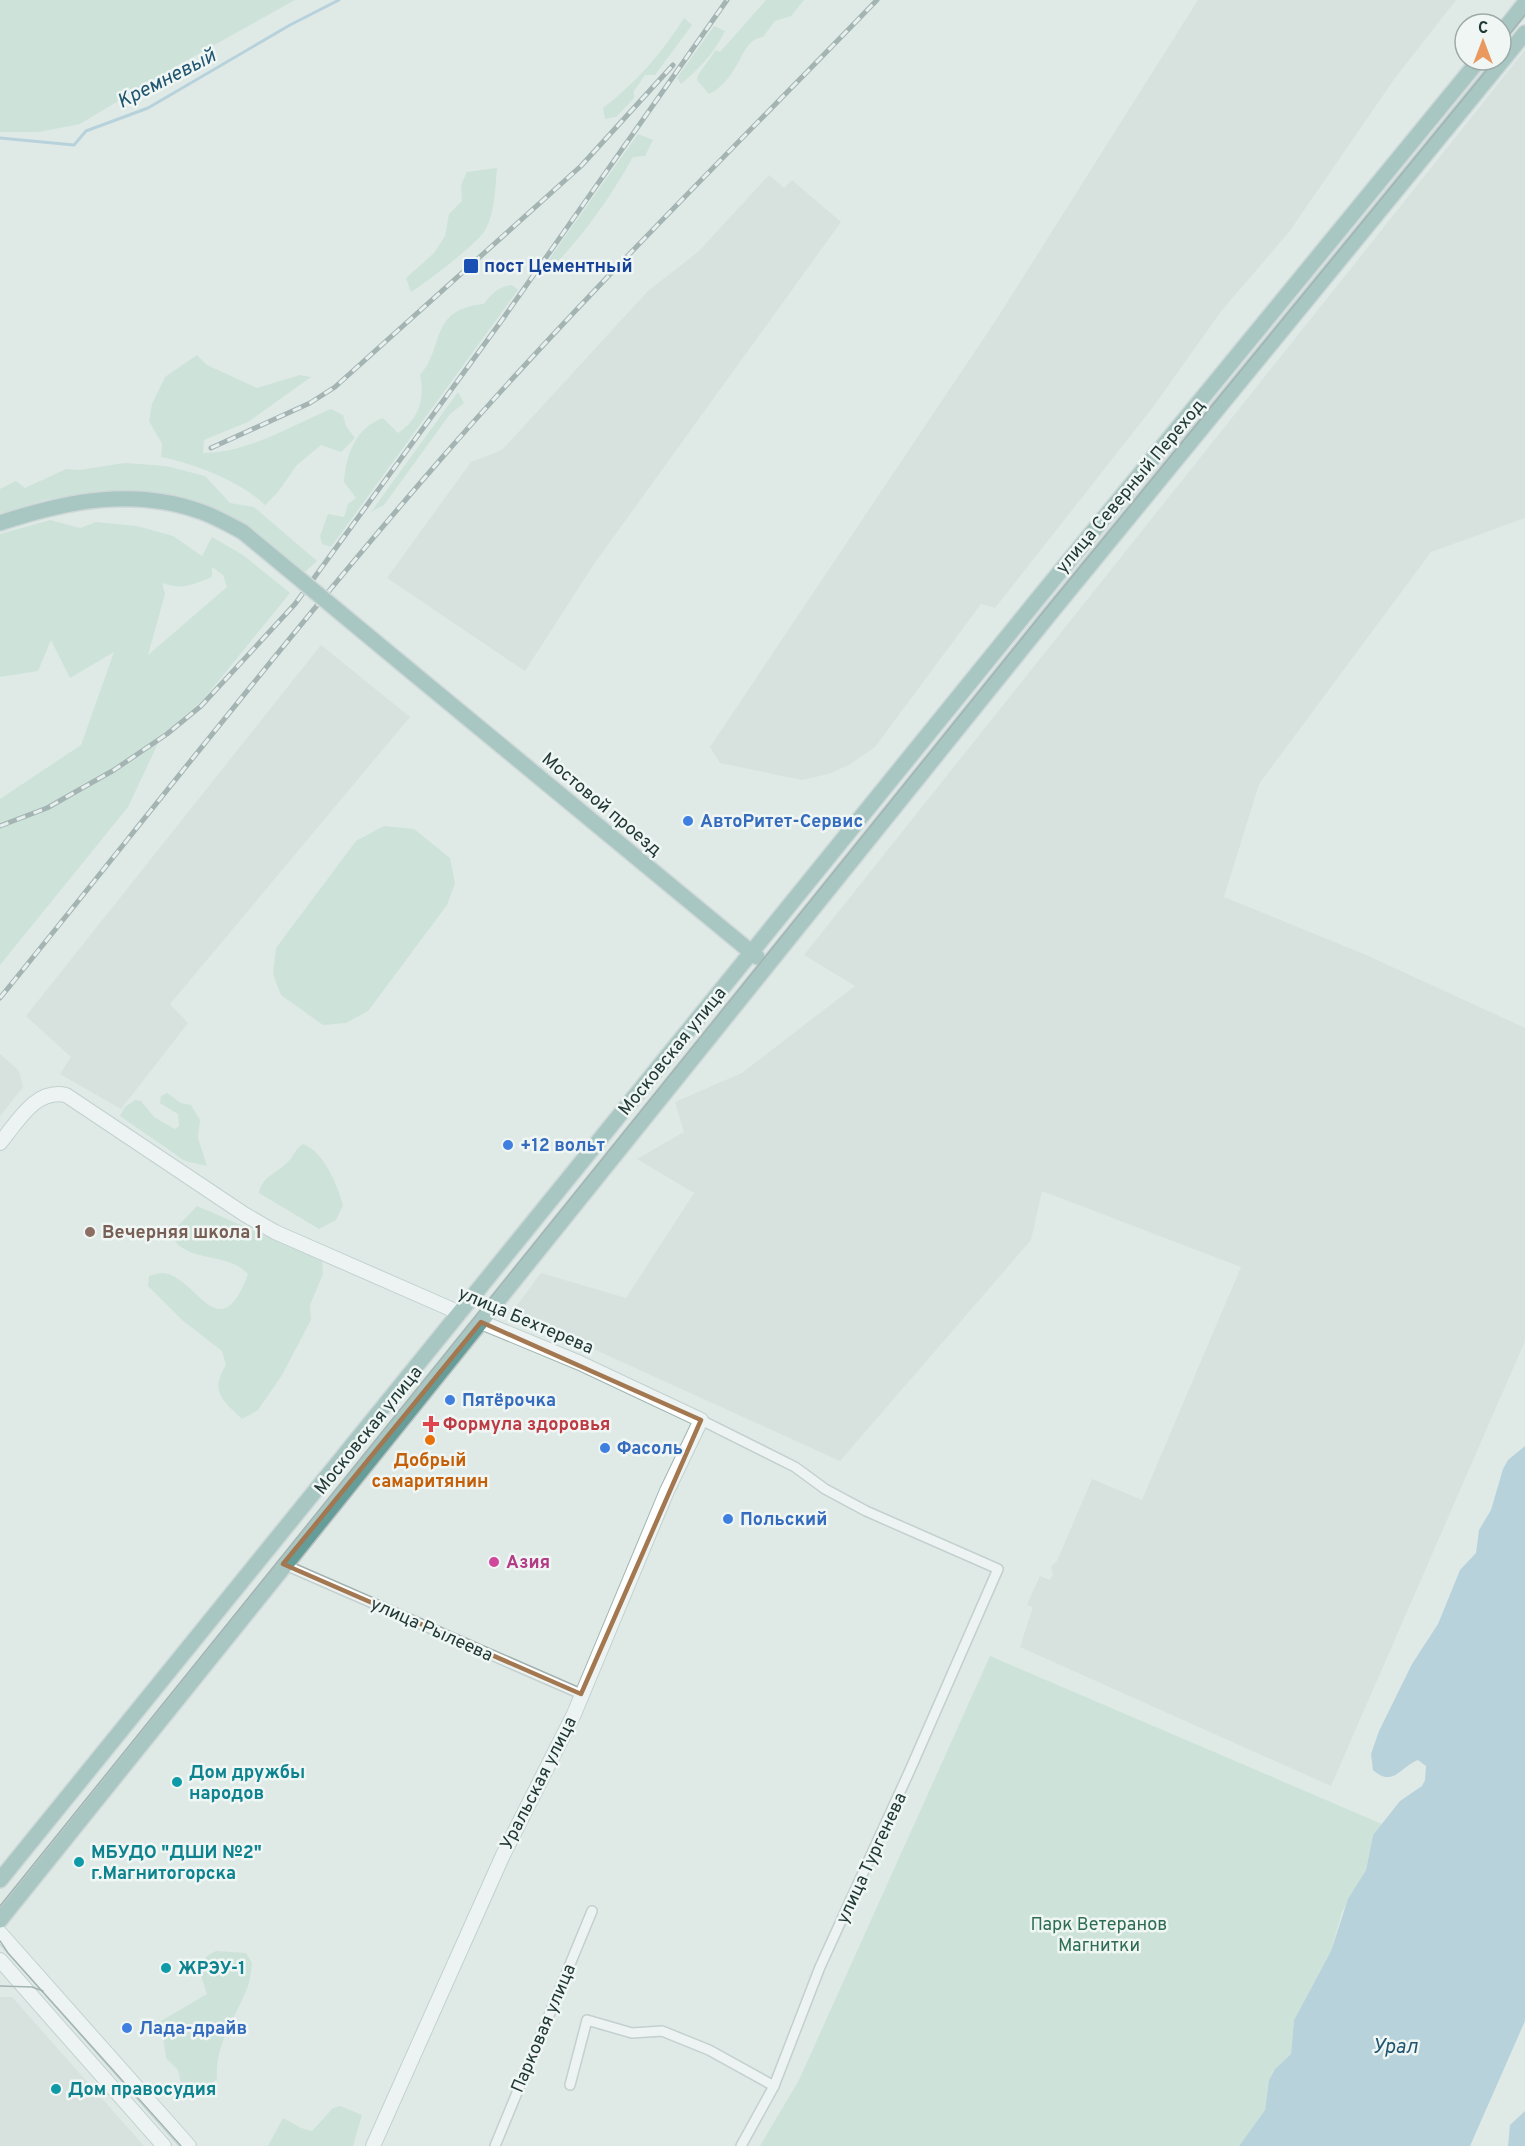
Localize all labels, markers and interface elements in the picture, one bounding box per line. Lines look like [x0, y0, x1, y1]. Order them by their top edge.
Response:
north arrow [1453, 12, 1513, 72]
text: С [1478, 19, 1488, 39]
water label: Кремневый [113, 43, 222, 116]
place label: пост Цементный [484, 256, 633, 279]
marker: пост Цементный [462, 257, 480, 275]
street label: улица Северный Переход [1051, 395, 1211, 579]
street label: Мостовой проезд [536, 748, 666, 862]
place label: АвтоРитет-Сервис [700, 811, 863, 834]
marker: АвтоРитет-Сервис [681, 814, 695, 828]
street label: Московская улица [614, 983, 732, 1121]
place label: +12 вольт [520, 1135, 605, 1158]
marker: +12 вольт [501, 1138, 515, 1152]
place label: Вечерняя школа 1 [102, 1222, 262, 1245]
marker: Вечерняя школа 1 [83, 1225, 97, 1239]
street label: улица Бехтерева [454, 1282, 597, 1360]
street label: Московская улица [310, 1362, 428, 1500]
place label: Пятёрочка [462, 1390, 556, 1413]
marker: Пятёрочка [443, 1393, 457, 1407]
place label: Формула здоровья [443, 1414, 610, 1437]
marker: Формула здоровья [424, 1417, 438, 1431]
marker: Добрый самаритянин [423, 1433, 437, 1447]
place label: Фасоль [617, 1438, 683, 1461]
marker: Фасоль [598, 1441, 612, 1455]
place label: Добрый самаритянин [371, 1450, 489, 1494]
place label: Польский [740, 1509, 827, 1532]
marker: Польский [721, 1512, 735, 1526]
place label: Азия [506, 1552, 550, 1575]
marker: Азия [487, 1555, 501, 1569]
street label: улица Рылеева [366, 1593, 496, 1668]
street label: Уральская улица [496, 1713, 583, 1854]
place label: Дом дружбы народов [189, 1762, 305, 1806]
marker: Дом дружбы народов [170, 1775, 184, 1789]
street label: улица Тургенева [832, 1789, 913, 1928]
place label: МБУДО "ДШИ №2" г.Магнитогорска [91, 1842, 262, 1886]
marker: МБУДО "ДШИ №2" г.Магнитогорска [72, 1855, 86, 1869]
park label: Парк Ветеранов Магнитки [1031, 1914, 1167, 1958]
place label: ЖРЭУ-1 [178, 1958, 245, 1981]
marker: ЖРЭУ-1 [159, 1961, 173, 1975]
street label: Парковая улица [507, 1961, 582, 2097]
place label: Лада-драйв [139, 2018, 247, 2041]
marker: Лада-драйв [120, 2021, 134, 2035]
water label: Урал [1372, 2035, 1418, 2061]
place label: Дом правосудия [68, 2079, 216, 2102]
marker: Дом правосудия [49, 2082, 63, 2096]

